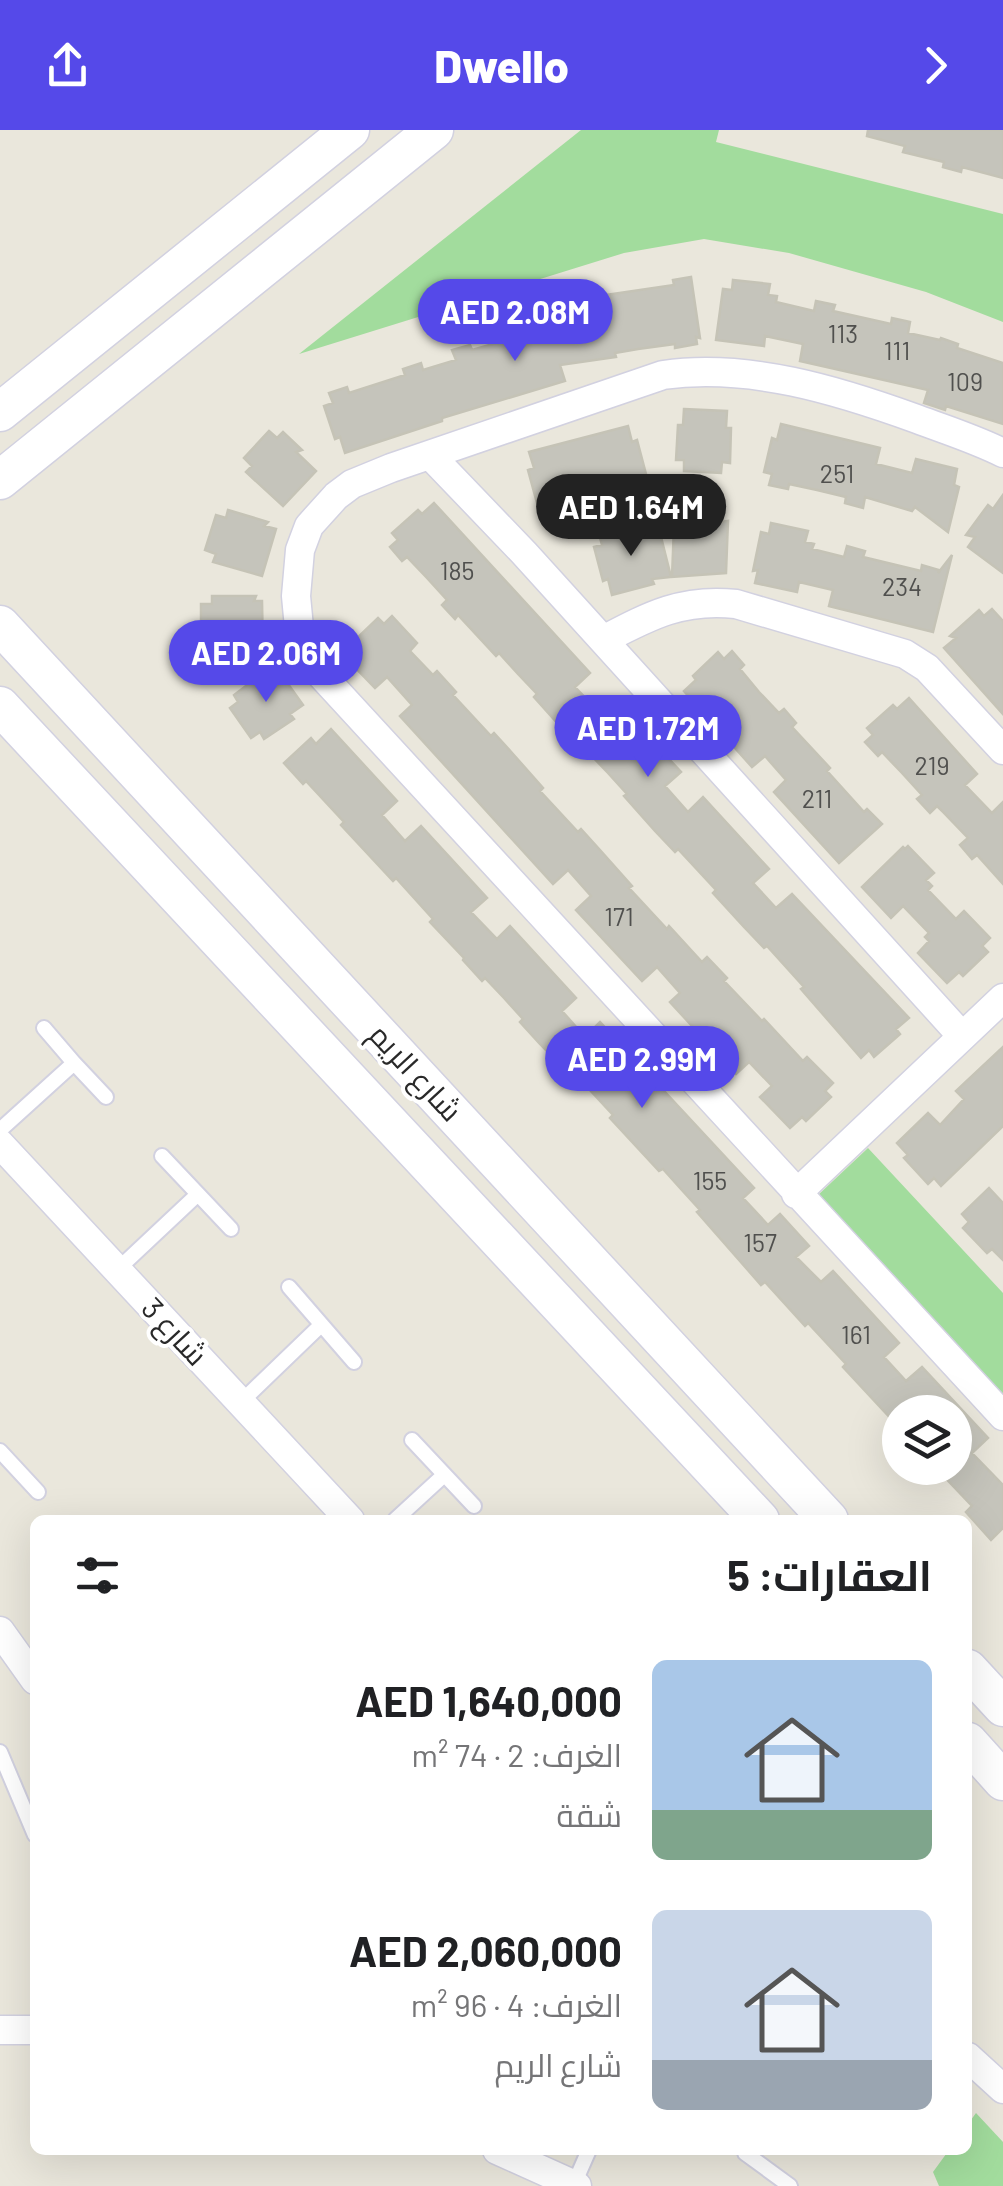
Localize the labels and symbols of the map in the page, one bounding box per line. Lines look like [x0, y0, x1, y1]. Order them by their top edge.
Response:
pin: AED 2.08M [401, 279, 629, 364]
house number: 113 [828, 318, 858, 348]
house number: 111 [884, 335, 910, 365]
house number: 109 [947, 366, 983, 396]
house number: 251 [820, 458, 854, 488]
pin: AED 1.64M [517, 474, 745, 559]
house number: 185 [440, 555, 474, 585]
house number: 234 [882, 571, 922, 601]
pin: AED 2.06M [152, 620, 380, 705]
pin: AED 1.72M [534, 695, 762, 780]
house number: 219 [915, 750, 949, 780]
house number: 211 [802, 783, 832, 813]
house number: 171 [604, 901, 634, 931]
street label: شارع الريم [360, 1016, 470, 1130]
pin: AED 2.99M [528, 1026, 756, 1111]
house number: 155 [693, 1165, 727, 1195]
house number: 157 [743, 1227, 777, 1257]
street label: شارع 3 [132, 1289, 216, 1375]
house number: 161 [841, 1319, 871, 1349]

